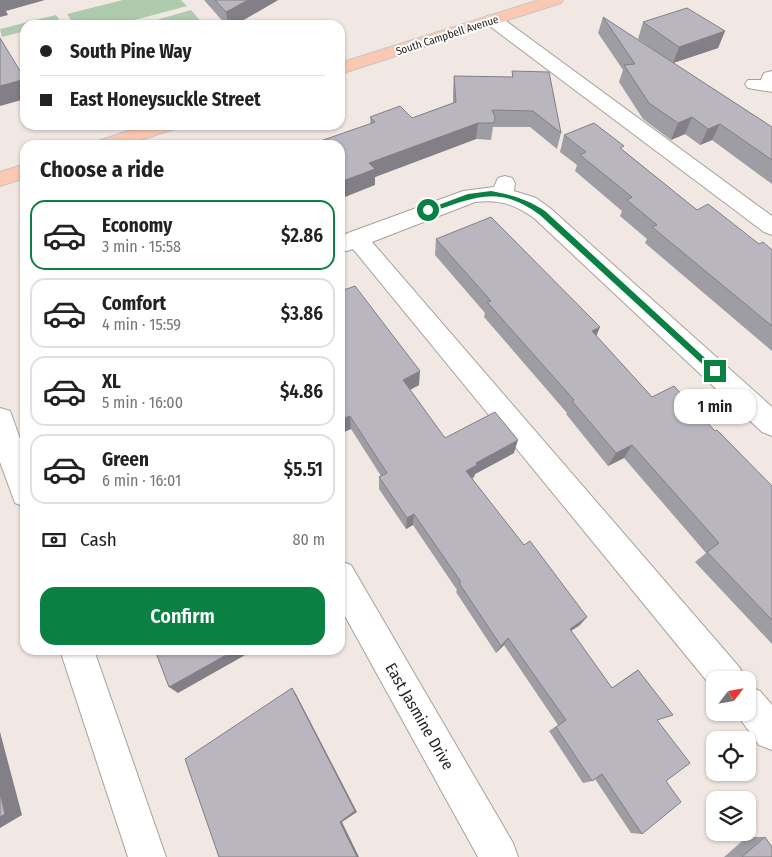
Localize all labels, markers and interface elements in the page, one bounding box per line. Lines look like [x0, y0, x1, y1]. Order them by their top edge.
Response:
street label: South Campbell Avenue [394, 13, 500, 58]
text: South Pine Way [70, 40, 192, 63]
text: East Honeysuckle Street [70, 88, 261, 111]
text: Choose a ride [40, 156, 164, 183]
route start [417, 199, 439, 221]
icon: car [42, 213, 87, 258]
text: Economy [102, 214, 172, 237]
text: $2.86 [281, 224, 323, 247]
text: 3 min · 15:58 [102, 237, 181, 256]
icon: car [42, 291, 87, 336]
text: Comfort [102, 292, 166, 315]
text: $3.86 [281, 302, 323, 325]
text: 4 min · 15:59 [102, 315, 181, 334]
route end [704, 360, 726, 382]
icon: car [42, 369, 87, 414]
text: XL [102, 370, 121, 393]
text: $4.86 [280, 380, 323, 403]
callout: 1 min [674, 388, 756, 424]
text: 5 min · 16:00 [102, 393, 183, 412]
text: 1 min [698, 397, 732, 416]
icon: car [42, 447, 87, 492]
text: Green [102, 448, 149, 471]
text: $5.51 [284, 458, 323, 481]
text: 6 min · 16:01 [102, 471, 181, 490]
icon: cash [40, 526, 68, 554]
text: Cash [80, 528, 117, 551]
text: 80 m [293, 530, 325, 549]
button: Confirm [40, 587, 325, 645]
street label: East Jasmine Drive [381, 659, 458, 773]
north arrow [706, 671, 756, 721]
map controls [706, 671, 756, 841]
button: locate [706, 731, 756, 781]
button: layers [706, 791, 756, 841]

